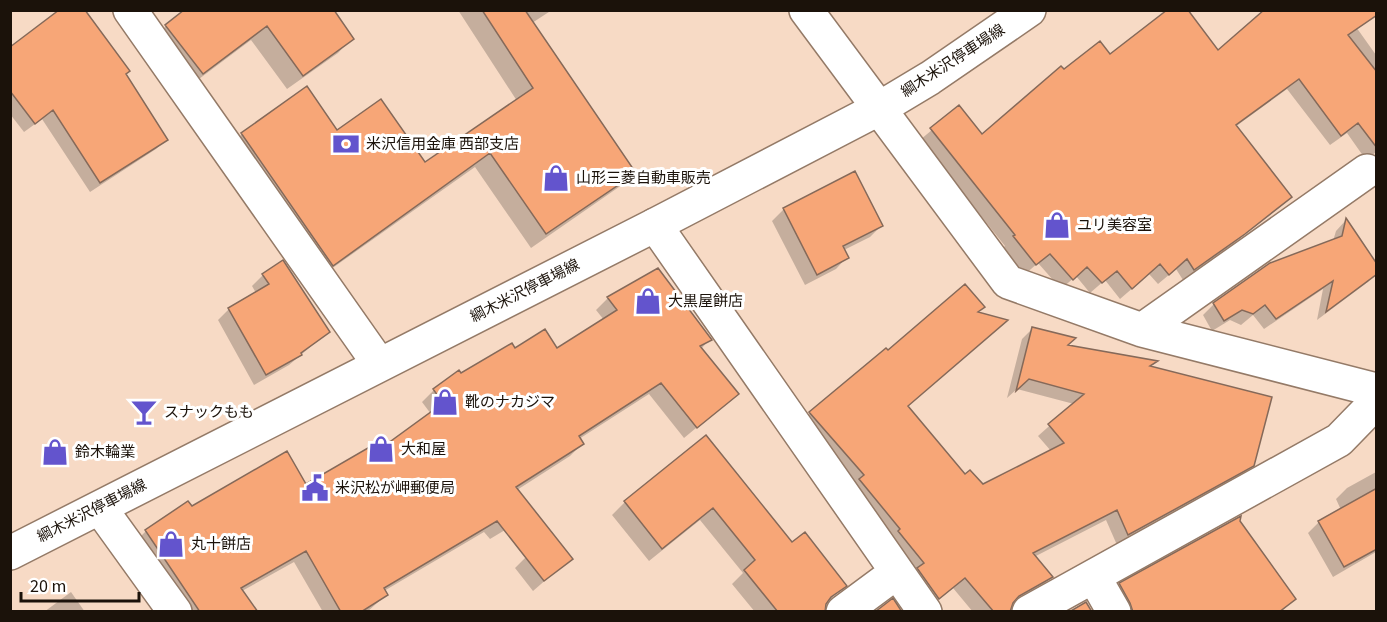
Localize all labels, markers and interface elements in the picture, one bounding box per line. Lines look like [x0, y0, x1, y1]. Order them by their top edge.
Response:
street label: 綱木米沢停車場線 [897, 20, 1009, 102]
bank icon: 米沢信用金庫 西部支店 [331, 129, 361, 159]
place label: 米沢信用金庫 西部支店 [366, 134, 519, 155]
shop icon: 山形三菱自動車販売 [541, 163, 571, 193]
place label: 山形三菱自動車販売 [576, 168, 711, 189]
shop icon: ユリ美容室 [1042, 210, 1072, 240]
place label: ユリ美容室 [1077, 215, 1152, 236]
street label: 綱木米沢停車場線 [467, 254, 583, 328]
shop icon: 大黒屋餅店 [633, 286, 663, 316]
place label: 大黒屋餅店 [668, 291, 743, 312]
shop icon: 靴のナカジマ [430, 387, 460, 417]
place label: 靴のナカジマ [465, 392, 555, 413]
bar icon: スナックもも [129, 397, 159, 427]
place label: スナックもも [164, 402, 254, 423]
shop icon: 大和屋 [366, 434, 396, 464]
shop icon: 鈴木輪業 [40, 437, 70, 467]
place label: 大和屋 [401, 439, 446, 460]
place label: 鈴木輪業 [75, 442, 135, 463]
public building icon: 米沢松が岬郵便局 [300, 473, 330, 503]
street label: 綱木米沢停車場線 [34, 474, 150, 548]
place label: 米沢松が岬郵便局 [335, 478, 455, 499]
shop icon: 丸十餅店 [156, 529, 186, 559]
place label: 丸十餅店 [191, 534, 251, 555]
scale bar [21, 565, 140, 603]
text: 20 m [30, 574, 66, 599]

